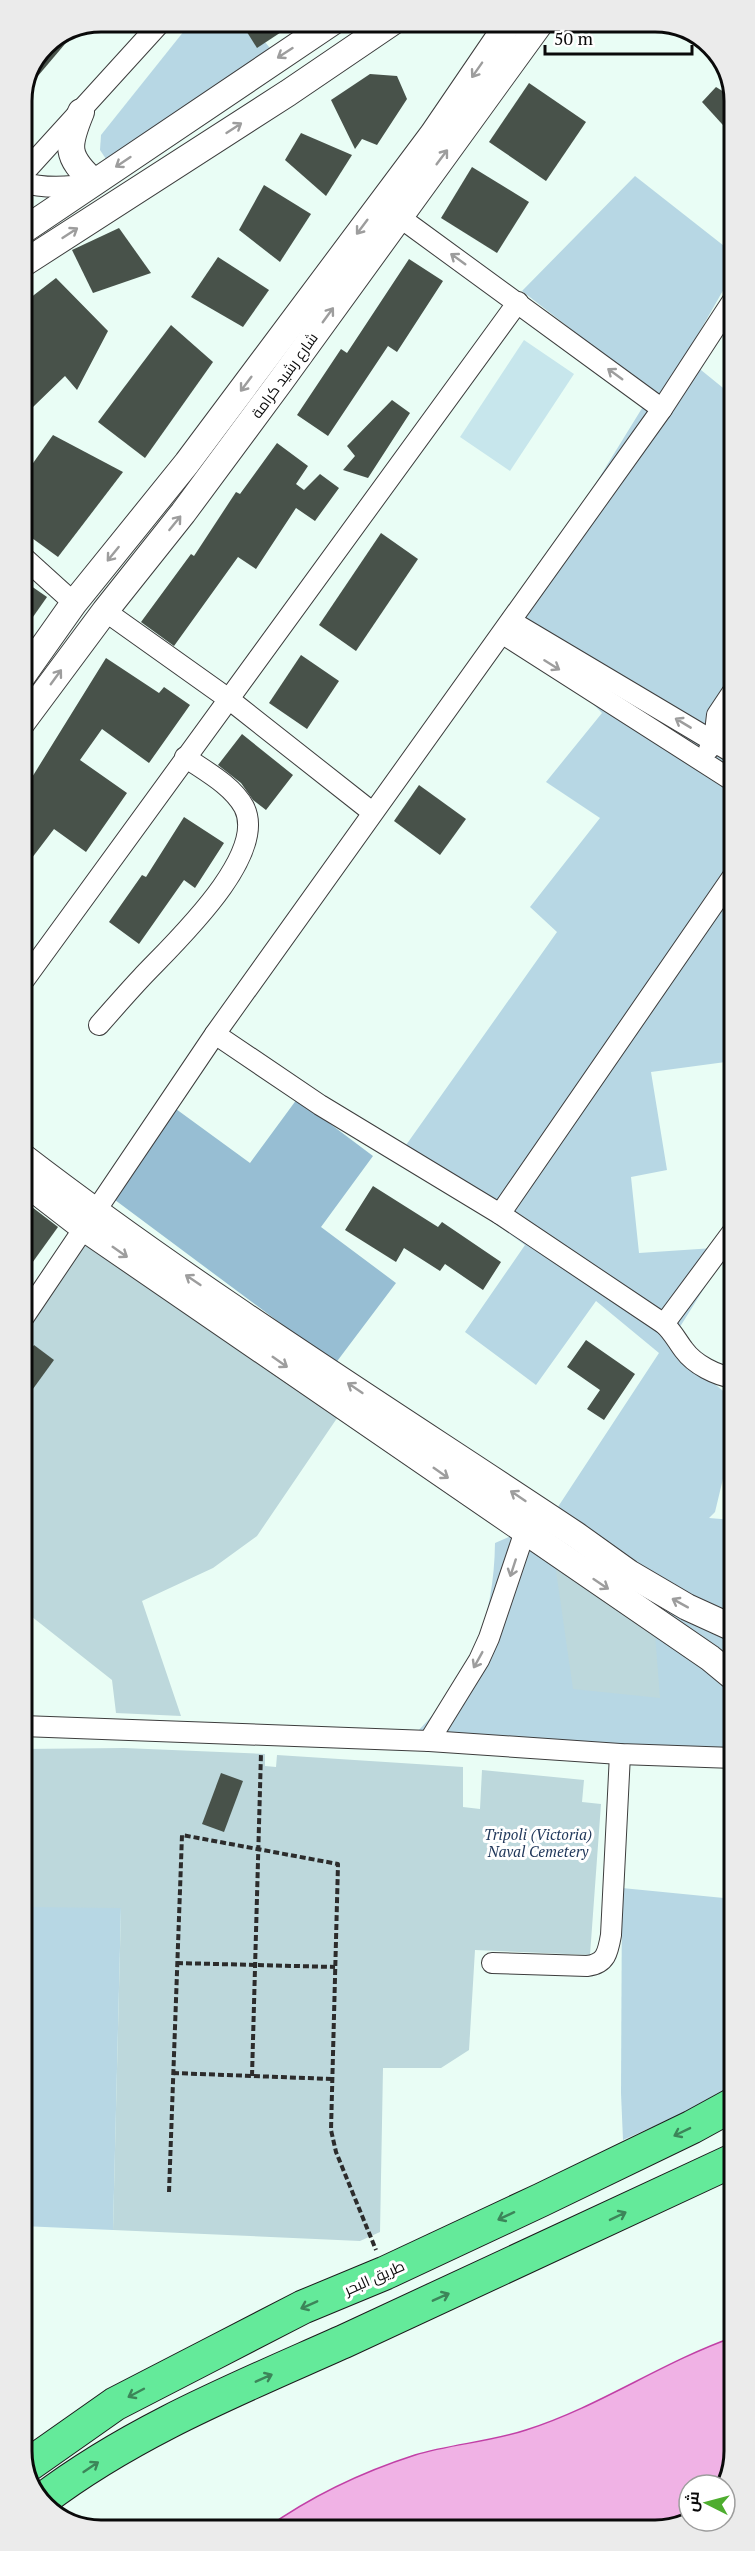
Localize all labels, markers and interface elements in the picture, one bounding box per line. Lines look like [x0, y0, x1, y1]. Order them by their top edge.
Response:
scale bar [545, 18, 692, 56]
text: 50 m [554, 26, 594, 50]
one-way arrow [277, 48, 294, 60]
one-way arrow [471, 61, 483, 77]
one-way arrow [226, 121, 243, 134]
one-way arrow [436, 150, 449, 166]
one-way arrow [115, 156, 132, 168]
one-way arrow [356, 219, 368, 235]
one-way arrow [62, 227, 78, 239]
one-way arrow [450, 253, 466, 265]
one-way arrow [322, 308, 334, 324]
street label: شارع رشيد كرامة [246, 328, 323, 423]
one-way arrow [608, 368, 624, 380]
one-way arrow [239, 375, 252, 391]
one-way arrow [168, 515, 181, 531]
one-way arrow [107, 546, 120, 562]
one-way arrow [544, 659, 561, 672]
one-way arrow [50, 670, 62, 686]
one-way arrow [675, 716, 692, 728]
one-way arrow [111, 1246, 127, 1258]
one-way arrow [185, 1274, 202, 1286]
one-way arrow [272, 1356, 289, 1369]
one-way arrow [348, 1382, 364, 1394]
one-way arrow [432, 1467, 449, 1479]
one-way arrow [510, 1490, 526, 1502]
one-way arrow [506, 1558, 517, 1577]
one-way arrow [592, 1578, 609, 1590]
one-way arrow [672, 1597, 690, 1608]
one-way arrow [472, 1651, 484, 1668]
park label: Tripoli (Victoria) Naval Cemetery [484, 1824, 592, 1861]
one-way arrow [674, 2126, 692, 2138]
one-way arrow [609, 2209, 627, 2221]
one-way arrow [498, 2211, 516, 2222]
street label: طريق البحر [340, 2255, 408, 2300]
one-way arrow [431, 2291, 450, 2302]
one-way arrow [301, 2300, 319, 2311]
one-way arrow [254, 2371, 272, 2383]
one-way arrow [127, 2388, 145, 2400]
one-way arrow [82, 2461, 98, 2473]
north arrow [677, 2473, 737, 2533]
text: ش [680, 2490, 704, 2513]

